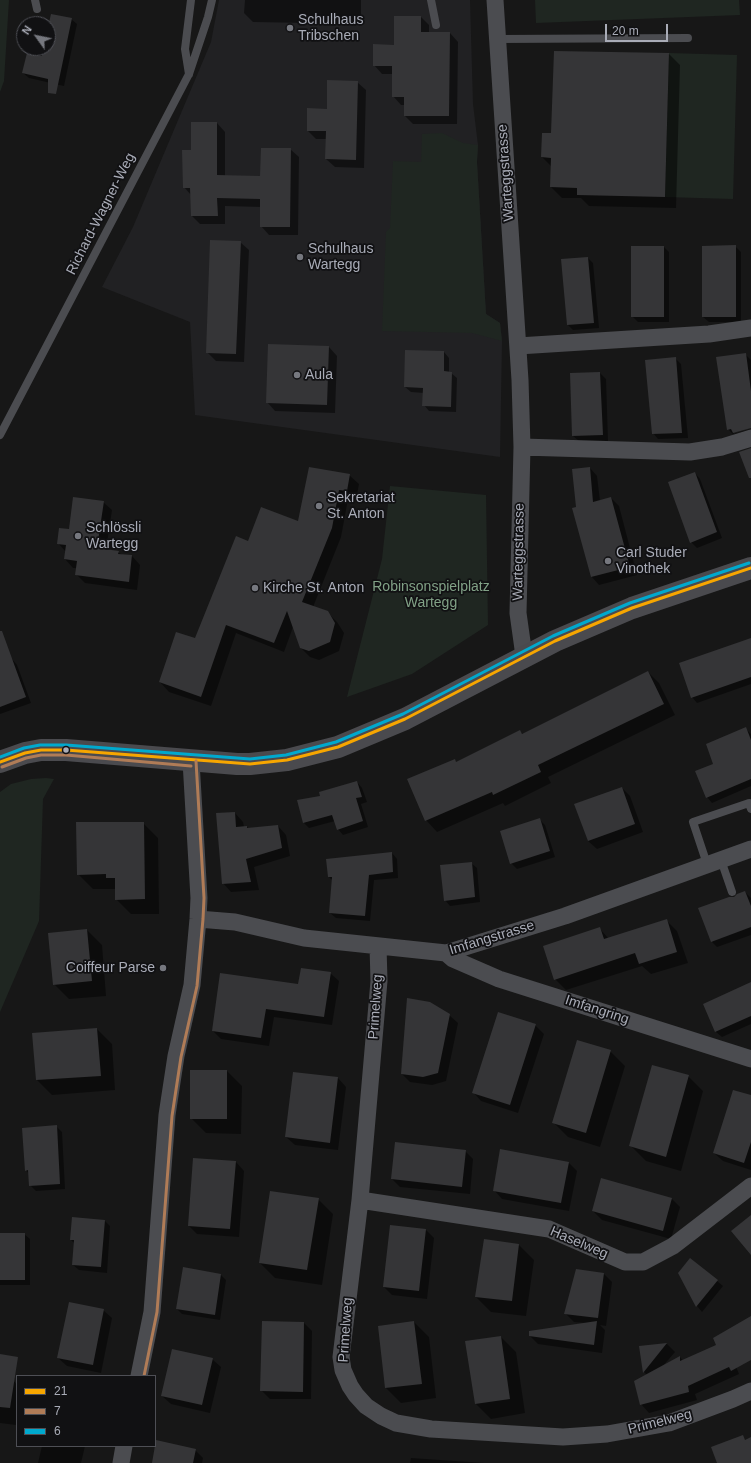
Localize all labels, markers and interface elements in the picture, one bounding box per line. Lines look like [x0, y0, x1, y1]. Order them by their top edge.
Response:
place label: Schulhaus Tribschen [298, 12, 363, 44]
north arrow [16, 16, 56, 56]
scale bar [607, 16, 670, 42]
text: N [20, 23, 34, 37]
marker: Schulhaus Tribschen [285, 23, 295, 33]
text: 20 m [612, 24, 639, 38]
street label: Warteggstrasse [494, 124, 518, 222]
street label: Richard-Wagner-Weg [63, 150, 139, 278]
place label: Schulhaus Wartegg [308, 241, 373, 274]
marker: Schulhaus Wartegg [295, 252, 305, 262]
place label: Aula [305, 367, 333, 383]
marker: Aula [292, 370, 302, 380]
place label: Sekretariat St. Anton [327, 490, 395, 522]
marker: Sekretariat St. Anton [314, 501, 324, 511]
street label: Warteggstrasse [510, 503, 528, 601]
place label: Schlössli Wartegg [86, 520, 141, 552]
marker: Schlössli Wartegg [73, 531, 83, 541]
place label: Carl Studer Vinothek [616, 545, 687, 578]
marker: Carl Studer Vinothek [603, 556, 613, 566]
park label: Robinsonspielplatz Wartegg [372, 579, 490, 612]
place label: Kirche St. Anton [263, 580, 364, 596]
marker: Kirche St. Anton [250, 583, 260, 593]
unlabelled marker [61, 745, 71, 755]
street label: Imfangstrasse [448, 917, 536, 959]
place label: Coiffeur Parse [66, 960, 155, 976]
marker: Coiffeur Parse [158, 963, 168, 973]
street label: Primelweg [365, 974, 387, 1040]
street label: Imfangring [563, 992, 631, 1028]
street label: Haselweg [547, 1223, 611, 1263]
street label: Primelweg [335, 1297, 357, 1363]
legend [16, 1375, 156, 1447]
text: 21 [54, 1384, 67, 1398]
text: 7 [54, 1404, 61, 1418]
street label: Primelweg [626, 1406, 694, 1438]
text: 6 [54, 1424, 61, 1438]

